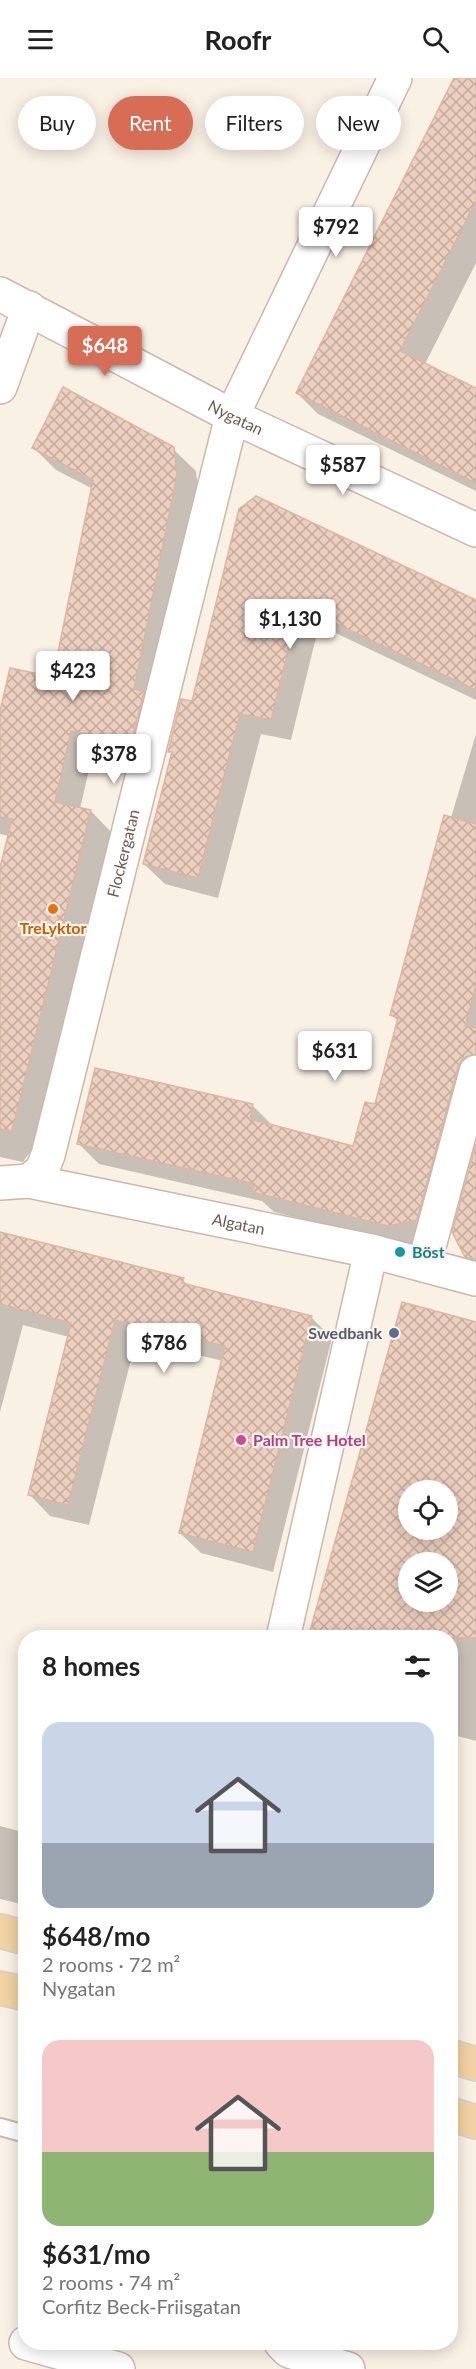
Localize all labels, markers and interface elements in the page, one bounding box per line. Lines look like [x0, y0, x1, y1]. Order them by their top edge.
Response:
icon: menu [24, 23, 57, 56]
text: Roofr [205, 23, 271, 56]
icon: search [419, 23, 452, 56]
chip: Buy [18, 96, 96, 150]
chip: Rent [108, 96, 193, 150]
chip: Filters [205, 96, 304, 150]
chip: New [316, 96, 401, 150]
pin: $792 [300, 207, 372, 258]
text: $792 [313, 214, 359, 238]
pin: $648 [69, 326, 141, 377]
text: $648 [82, 333, 128, 357]
street label: Nygatan [205, 395, 266, 438]
pin: $587 [307, 445, 379, 496]
text: $587 [320, 452, 366, 476]
pin: $1,130 [241, 599, 339, 650]
text: $1,130 [259, 606, 321, 630]
pin: $423 [37, 651, 109, 702]
text: $423 [50, 658, 96, 682]
pin: $378 [78, 734, 150, 785]
text: $378 [91, 741, 137, 765]
street label: Flockergatan [103, 807, 143, 899]
marker: TreLyktor [46, 902, 60, 916]
place label: TreLyktor [20, 918, 87, 937]
pin: $631 [299, 1031, 371, 1082]
text: $631 [312, 1038, 358, 1062]
street label: Algatan [211, 1209, 267, 1238]
place label: Böst [412, 1242, 445, 1261]
marker: Böst [393, 1245, 407, 1259]
pin: $786 [128, 1323, 200, 1374]
place label: Swedbank [308, 1323, 382, 1342]
marker: Swedbank [387, 1326, 401, 1340]
text: $786 [141, 1330, 187, 1354]
place label: Palm Tree Hotel [253, 1430, 366, 1449]
marker: Palm Tree Hotel [234, 1433, 248, 1447]
map controls [398, 1480, 458, 1612]
button: locate [398, 1480, 458, 1540]
button: layers [398, 1552, 458, 1612]
text: 8 homes [42, 1650, 140, 1682]
icon: filters [401, 1650, 434, 1683]
icon: home [184, 1761, 292, 1869]
text: $648/mo [42, 1920, 150, 1952]
text: 2 rooms · 72 m² [42, 1952, 180, 1976]
text: Nygatan [42, 1976, 116, 2000]
icon: home [184, 2079, 292, 2187]
text: $631/mo [42, 2238, 150, 2270]
text: 2 rooms · 74 m² [42, 2270, 180, 2294]
text: Corfitz Beck-Friisgatan [42, 2294, 241, 2318]

